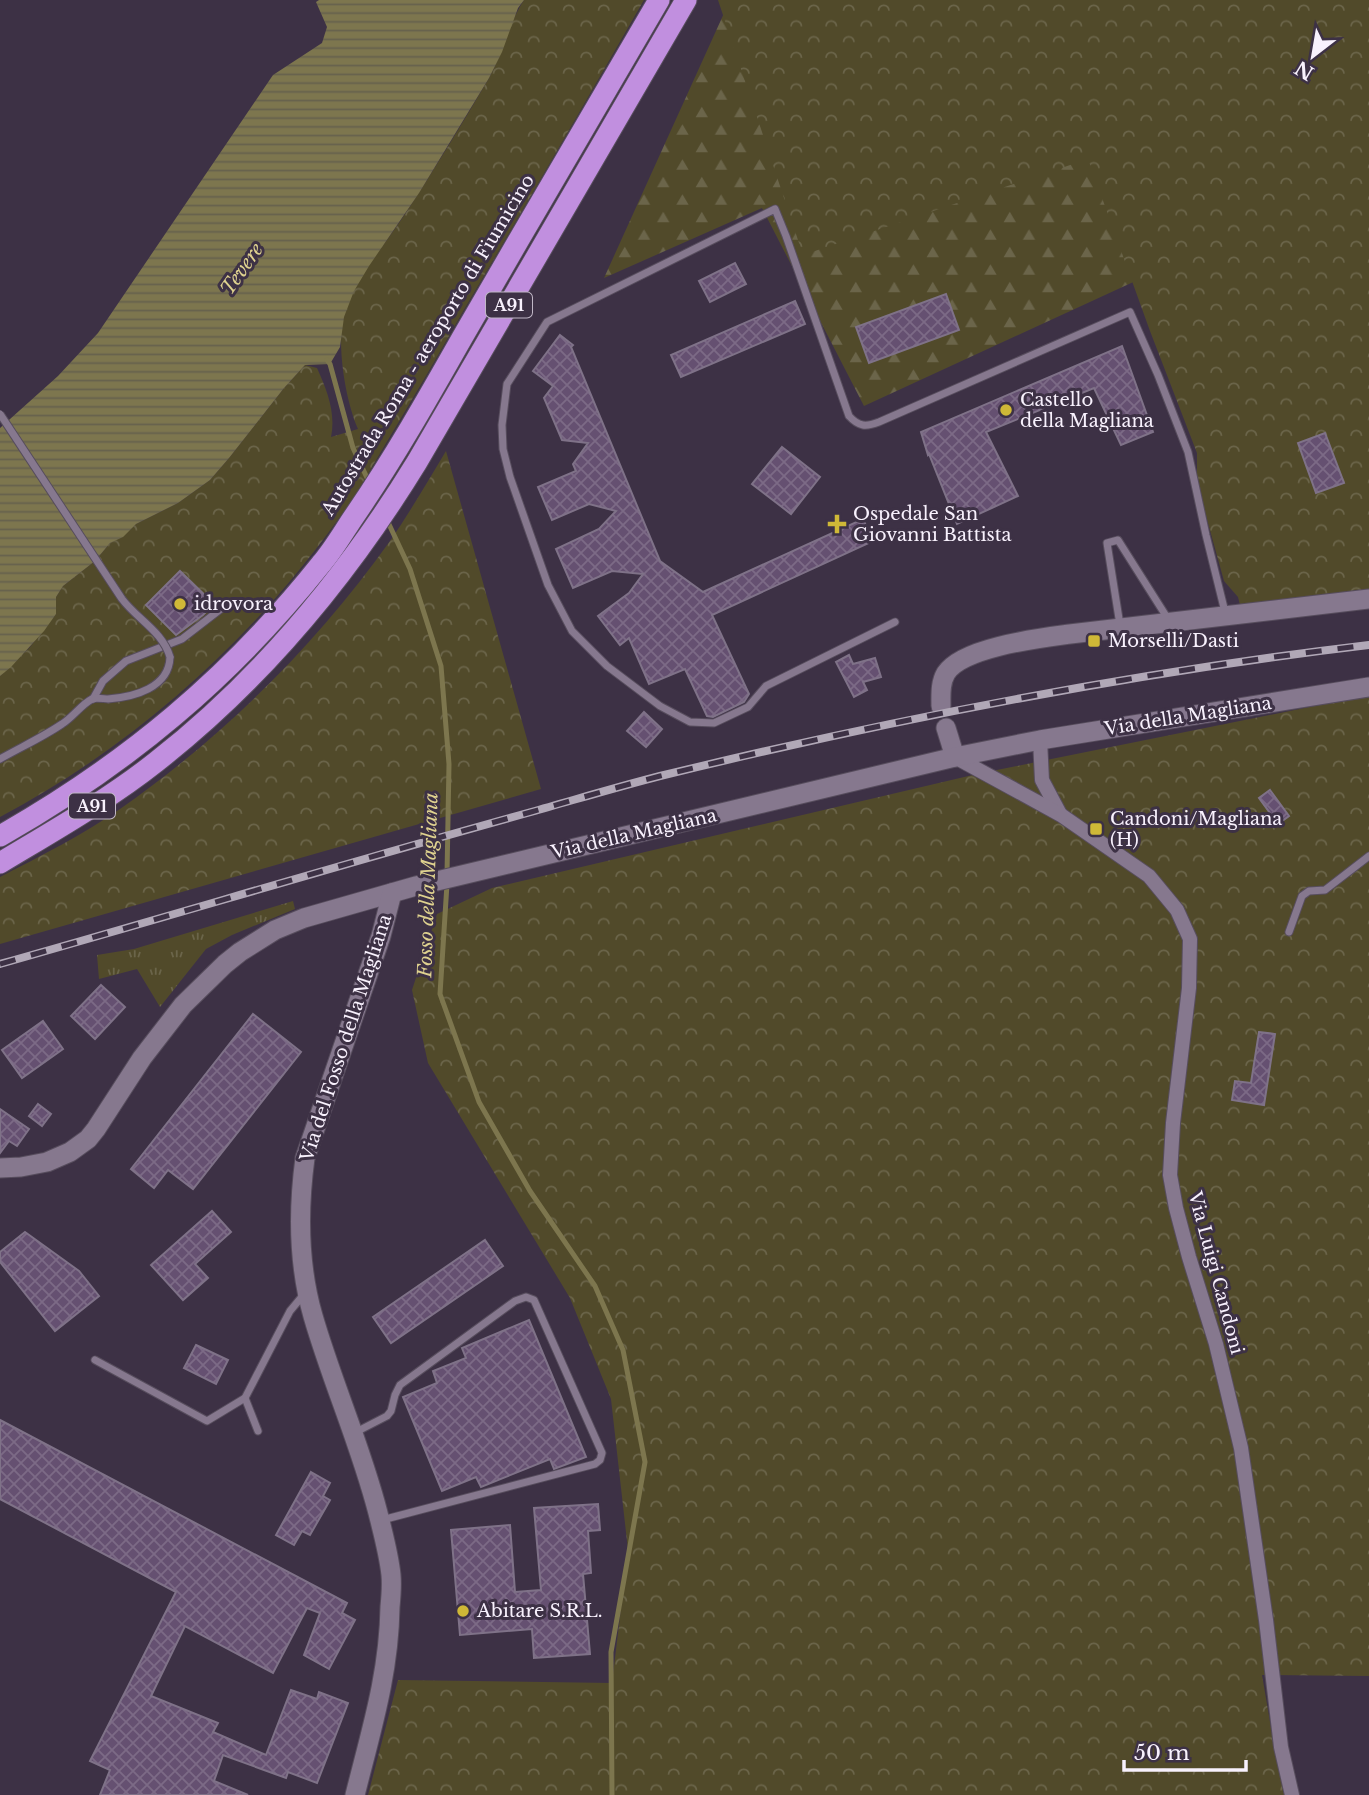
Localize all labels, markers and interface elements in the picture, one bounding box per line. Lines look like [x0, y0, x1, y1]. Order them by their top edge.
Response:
north arrow [1278, 21, 1348, 91]
text: N [1291, 56, 1318, 85]
street label: Autostrada Roma - aeroporto di Fiumicino [317, 170, 539, 521]
water label: Tevere [216, 238, 268, 299]
road number: A91 [486, 292, 532, 318]
place label: Castello della Magliana [1020, 389, 1154, 432]
marker: Castello della Magliana [998, 402, 1014, 418]
place label: Ospedale San Giovanni Battista [853, 503, 1012, 546]
marker: Ospedale San Giovanni Battista [827, 514, 847, 534]
place label: idrovora [194, 593, 273, 615]
marker: idrovora [172, 596, 188, 612]
place label: Morselli/Dasti [1108, 630, 1239, 652]
marker: Morselli/Dasti [1086, 633, 1102, 649]
street label: Via della Magliana [1102, 692, 1273, 740]
water label: Fosso della Magliana [413, 792, 443, 979]
road number: A91 [69, 793, 115, 818]
street label: Via della Magliana [548, 804, 719, 864]
place label: Candoni/Magliana (H) [1110, 808, 1282, 851]
marker: Candoni/Magliana (H) [1088, 821, 1104, 837]
street label: Via del Fosso della Magliana [295, 912, 396, 1165]
street label: Via Luigi Candoni [1183, 1188, 1248, 1357]
place label: Abitare S.R.L. [476, 1600, 603, 1622]
marker: Abitare S.R.L. [455, 1603, 471, 1619]
scale bar [1124, 1728, 1246, 1772]
text: 50 m [1134, 1740, 1190, 1766]

